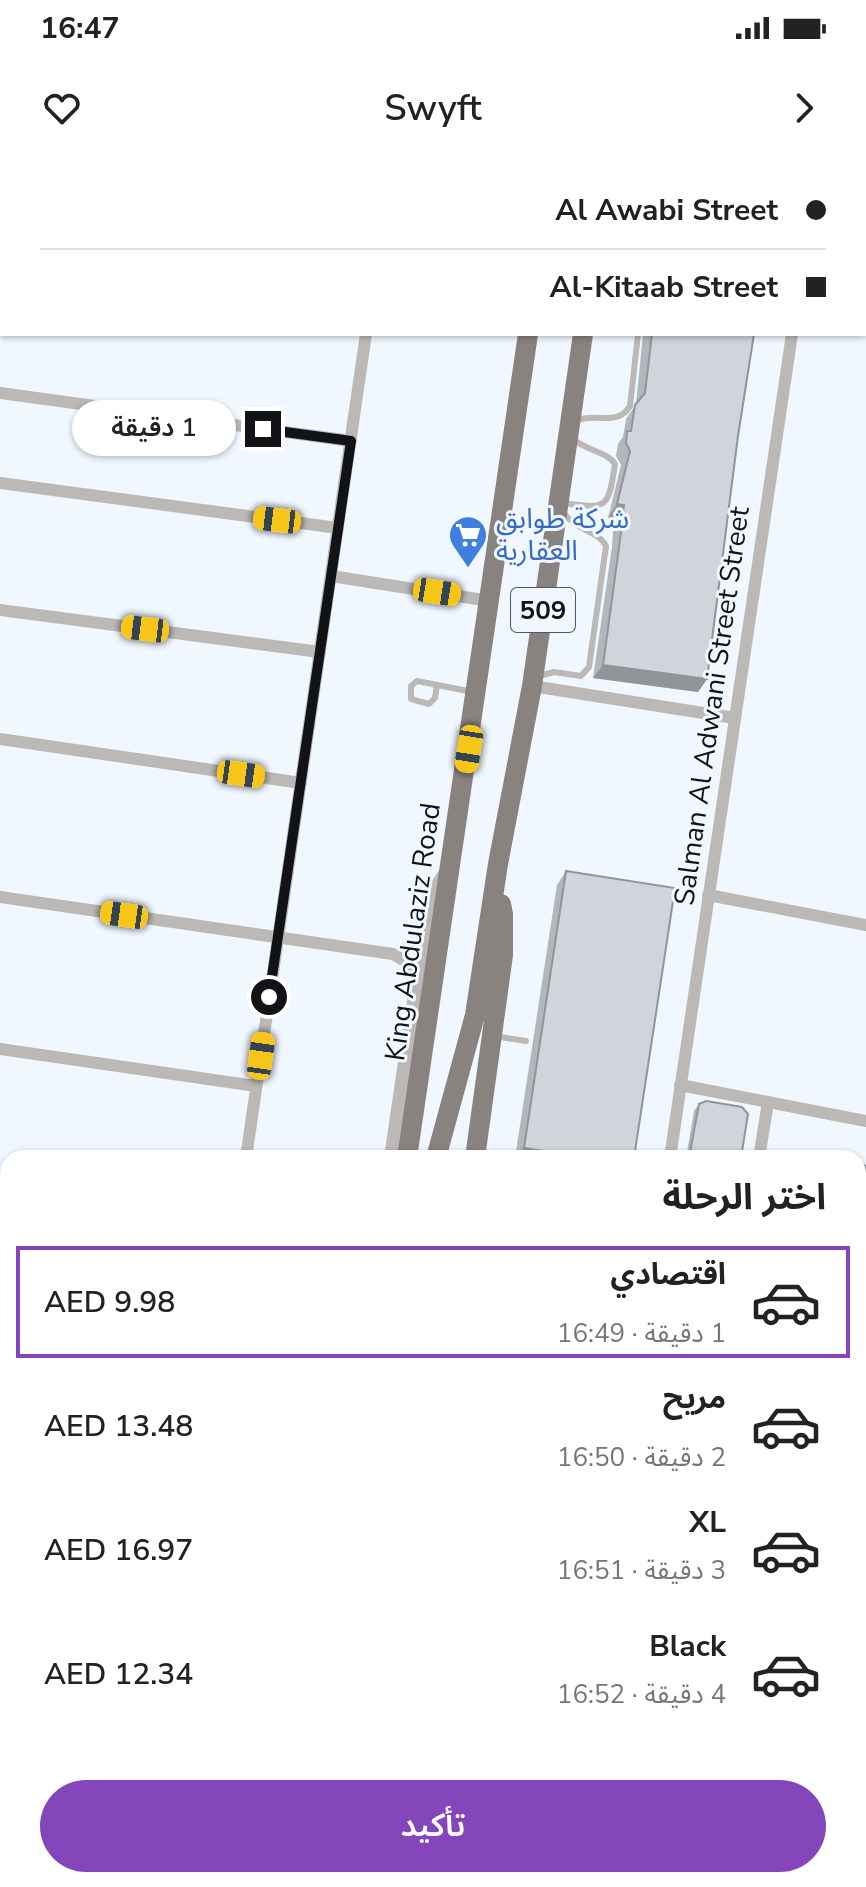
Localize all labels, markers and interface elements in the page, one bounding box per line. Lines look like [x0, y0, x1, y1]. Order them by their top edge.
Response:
text: 16:47 [40, 8, 119, 49]
text: Swyft [384, 84, 482, 133]
icon: heart [40, 86, 84, 130]
icon: forward [782, 86, 826, 130]
text: Al Awabi Street [555, 190, 778, 231]
text: Al-Kitaab Street [549, 267, 778, 308]
callout: 1 دقيقة [71, 401, 235, 457]
text: 1 دقيقة [111, 410, 197, 445]
route end [245, 411, 281, 447]
place label: شركة طوابق العقارية [496, 500, 629, 570]
street label: Salman Al Adwani Street Street [665, 504, 759, 908]
car [252, 505, 302, 535]
supermarket icon: شركة طوابق العقارية [447, 514, 489, 569]
car [411, 576, 463, 608]
road number: 509 [511, 588, 575, 632]
car [120, 614, 170, 644]
car [453, 723, 485, 775]
car [216, 759, 266, 789]
street label: King Abdulaziz Road [376, 801, 450, 1063]
car [99, 900, 149, 930]
route start [251, 979, 287, 1015]
car [246, 1031, 276, 1081]
text: اختر الرحلة [663, 1173, 826, 1222]
text: اقتصادي [611, 1254, 726, 1295]
icon: car [750, 1266, 822, 1338]
text: AED 9.98 [44, 1282, 175, 1323]
text: 1 دقيقة · 16:49 [557, 1316, 726, 1351]
text: مريح [663, 1378, 726, 1419]
icon: car [750, 1390, 822, 1462]
text: AED 13.48 [44, 1406, 193, 1447]
text: 2 دقيقة · 16:50 [557, 1440, 726, 1475]
text: XL [689, 1502, 726, 1543]
icon: car [750, 1514, 822, 1586]
text: AED 16.97 [44, 1530, 193, 1571]
text: 3 دقيقة · 16:51 [557, 1553, 726, 1588]
text: Black [649, 1626, 726, 1667]
icon: car [750, 1638, 822, 1710]
text: AED 12.34 [44, 1654, 193, 1695]
text: 4 دقيقة · 16:52 [557, 1677, 726, 1712]
button: تأكيد [40, 1780, 826, 1872]

